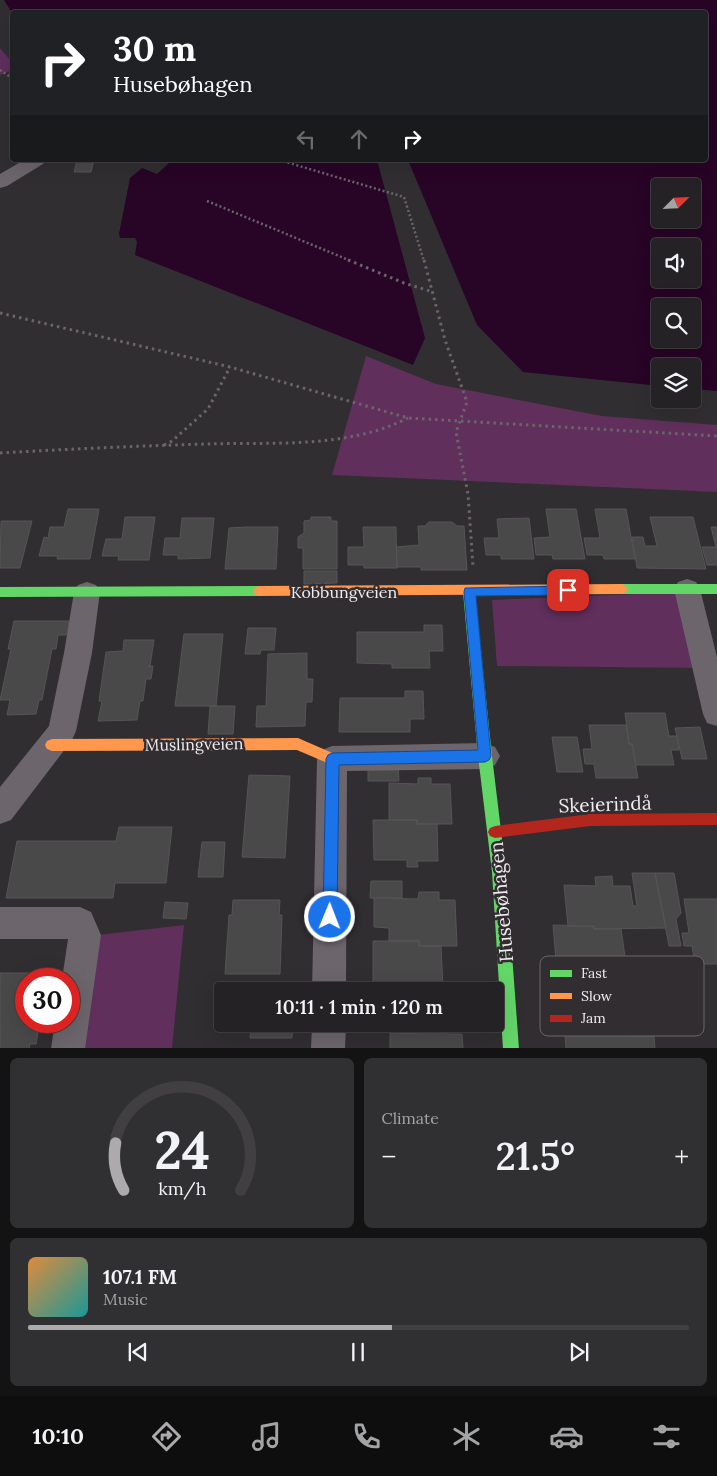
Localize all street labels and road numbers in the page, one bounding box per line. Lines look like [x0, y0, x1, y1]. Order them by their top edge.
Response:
street label: Kobbungveien [291, 582, 398, 602]
street label: Muslingveien [144, 733, 244, 755]
street label: Skeierindå [558, 790, 652, 818]
street label: Husebøhagen [484, 841, 518, 963]

